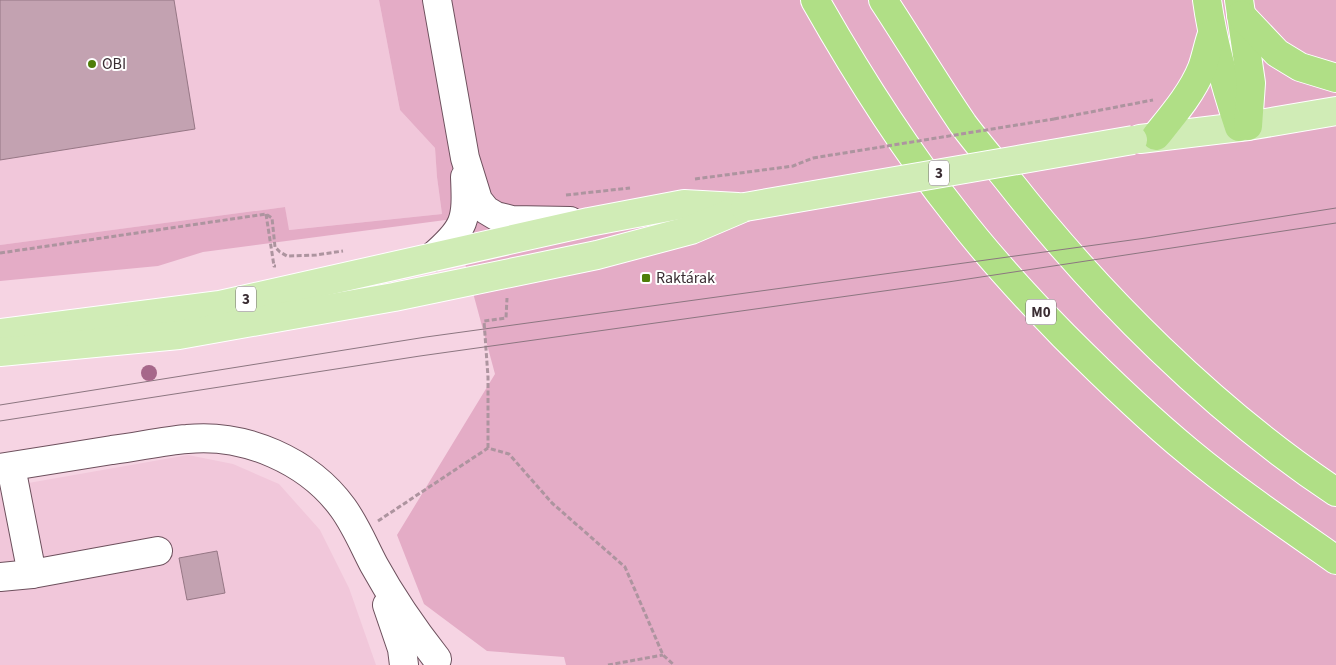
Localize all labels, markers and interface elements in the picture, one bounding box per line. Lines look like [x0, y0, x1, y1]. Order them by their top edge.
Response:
place label: OBI [102, 53, 126, 75]
marker: OBI [86, 58, 98, 70]
road number: 3 [929, 160, 949, 186]
place label: Raktárak [656, 267, 715, 289]
marker: Raktárak [640, 272, 652, 284]
road number: 3 [236, 286, 256, 312]
road number: M0 [1026, 300, 1056, 324]

